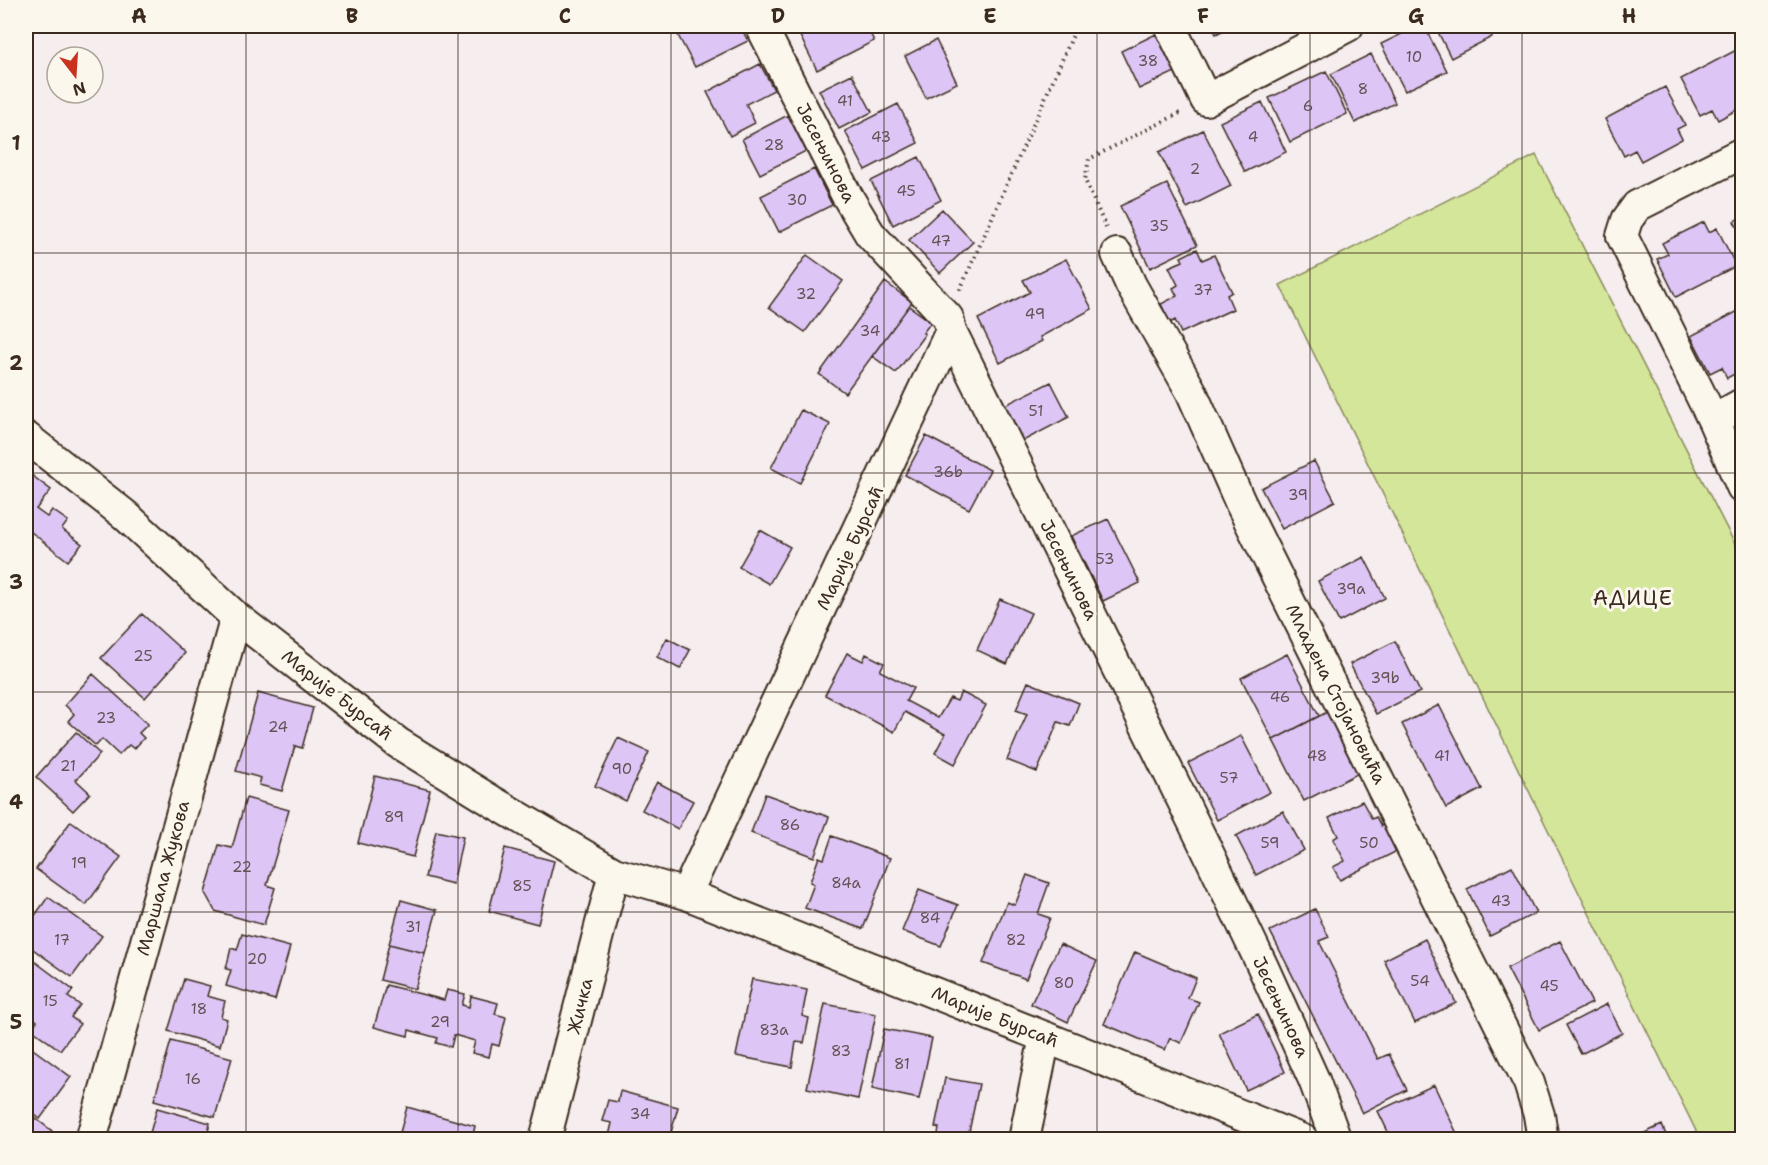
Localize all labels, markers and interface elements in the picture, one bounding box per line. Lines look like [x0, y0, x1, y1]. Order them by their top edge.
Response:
text: A [131, 3, 147, 29]
text: B [346, 3, 358, 29]
text: C [559, 3, 571, 29]
text: D [771, 3, 785, 29]
text: E [983, 3, 997, 29]
text: F [1197, 3, 1209, 29]
text: G [1408, 3, 1424, 29]
text: H [1622, 3, 1636, 29]
north arrow [45, 45, 105, 105]
house number: 10 [1406, 47, 1422, 67]
house number: 38 [1138, 51, 1158, 71]
text: N [70, 77, 88, 101]
house number: 8 [1358, 79, 1368, 99]
house number: 41 [837, 91, 853, 111]
house number: 6 [1303, 96, 1313, 116]
street label: Јесењинова [791, 99, 861, 207]
house number: 43 [871, 127, 891, 147]
house number: 4 [1248, 127, 1258, 147]
text: 1 [11, 130, 21, 156]
house number: 28 [764, 135, 784, 155]
house number: 2 [1190, 159, 1200, 179]
house number: 45 [896, 181, 916, 201]
house number: 30 [787, 190, 807, 210]
house number: 35 [1149, 216, 1169, 236]
house number: 47 [931, 231, 951, 251]
house number: 37 [1193, 280, 1213, 300]
house number: 32 [796, 284, 816, 304]
house number: 49 [1025, 304, 1045, 324]
house number: 34 [860, 321, 880, 341]
text: 2 [9, 350, 23, 376]
house number: 51 [1029, 401, 1043, 421]
house number: 36b [933, 462, 963, 482]
street label: Марије Бурсаћ [811, 482, 889, 614]
house number: 39 [1288, 485, 1308, 505]
street label: Јесењинова [1034, 516, 1104, 624]
house number: 53 [1096, 549, 1115, 569]
text: 3 [9, 569, 23, 595]
house number: 39a [1336, 579, 1366, 599]
district label: АДИЦЕ [1593, 584, 1673, 612]
street label: Младена Стојановића [1280, 600, 1392, 788]
street label: Марије Бурсаћ [277, 644, 397, 746]
house number: 25 [133, 646, 153, 666]
house number: 39b [1370, 668, 1400, 688]
house number: 46 [1270, 687, 1290, 707]
house number: 23 [96, 708, 116, 728]
house number: 24 [268, 717, 288, 737]
house number: 48 [1307, 746, 1327, 766]
house number: 41 [1434, 746, 1450, 766]
house number: 21 [60, 756, 76, 776]
house number: 90 [612, 759, 632, 779]
house number: 57 [1220, 768, 1238, 788]
text: 4 [9, 789, 23, 815]
street label: Маршала Жукова [131, 798, 195, 958]
house number: 89 [384, 807, 404, 827]
house number: 86 [780, 815, 800, 835]
house number: 59 [1261, 833, 1279, 853]
house number: 50 [1359, 833, 1379, 853]
house number: 19 [71, 853, 87, 873]
house number: 22 [232, 857, 252, 877]
house number: 84a [831, 873, 861, 893]
house number: 85 [512, 876, 532, 896]
house number: 43 [1491, 891, 1511, 911]
house number: 84 [920, 908, 940, 928]
house number: 31 [405, 917, 421, 937]
house number: 17 [54, 930, 70, 950]
house number: 82 [1006, 930, 1026, 950]
house number: 20 [247, 949, 267, 969]
street label: Јесењинова [1247, 953, 1315, 1061]
house number: 54 [1410, 971, 1430, 991]
house number: 80 [1054, 973, 1074, 993]
street label: Жичка [561, 975, 599, 1037]
house number: 45 [1539, 976, 1559, 996]
street label: Марије Бурсаћ [928, 981, 1062, 1053]
house number: 15 [42, 991, 58, 1011]
house number: 18 [191, 999, 207, 1019]
text: 5 [10, 1009, 22, 1035]
house number: 29 [430, 1012, 450, 1032]
house number: 83a [759, 1020, 789, 1040]
house number: 83 [831, 1041, 851, 1061]
house number: 81 [894, 1054, 910, 1074]
house number: 16 [185, 1069, 201, 1089]
house number: 34 [630, 1104, 650, 1124]

